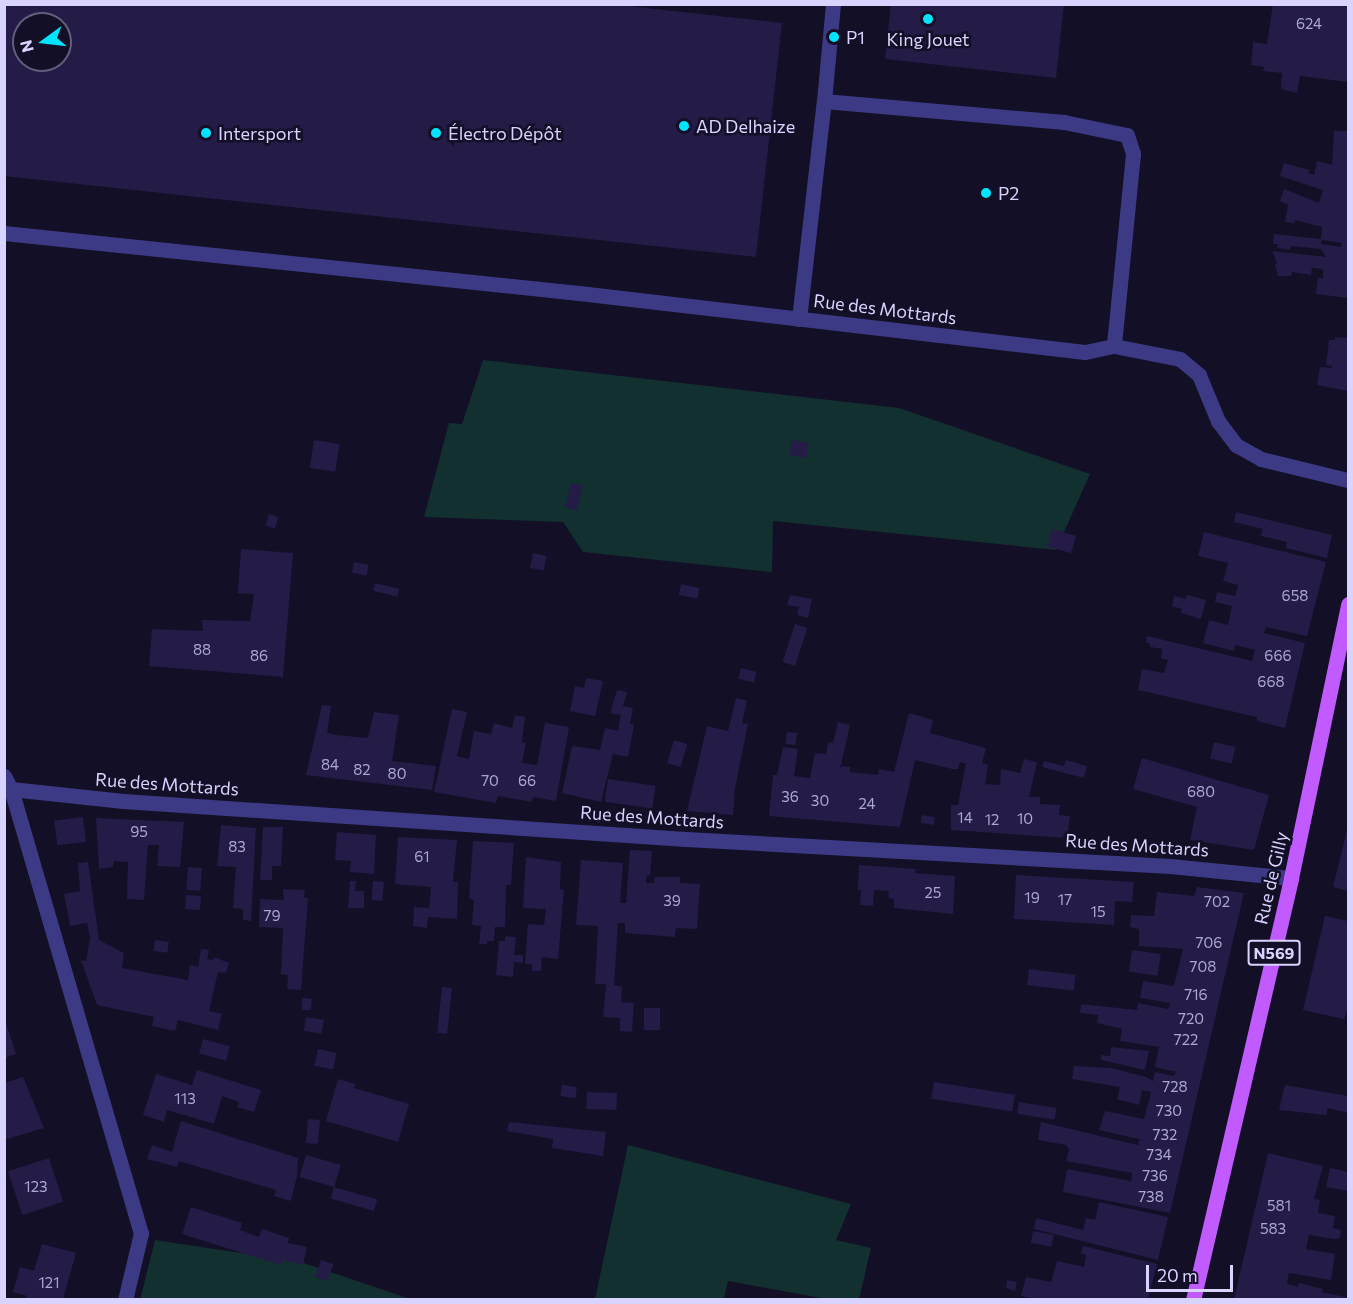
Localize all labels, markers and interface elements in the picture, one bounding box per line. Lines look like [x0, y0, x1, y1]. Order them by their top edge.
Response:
north arrow [12, 12, 72, 72]
marker: King Jouet [921, 12, 935, 26]
house number: 624 [1296, 15, 1322, 33]
place label: P1 [846, 26, 865, 48]
place label: King Jouet [886, 28, 970, 50]
marker: P1 [827, 30, 841, 44]
text: N [15, 38, 37, 55]
place label: AD Delhaize [696, 115, 795, 137]
marker: AD Delhaize [677, 119, 691, 133]
place label: Intersport [218, 122, 301, 144]
place label: Électro Dépôt [448, 122, 562, 144]
marker: Intersport [199, 126, 213, 140]
marker: Électro Dépôt [429, 126, 443, 140]
place label: P2 [998, 182, 1019, 204]
marker: P2 [979, 186, 993, 200]
street label: Rue des Mottards [812, 290, 958, 328]
house number: 658 [1282, 587, 1308, 605]
house number: 88 [193, 641, 211, 659]
house number: 86 [250, 647, 268, 665]
house number: 666 [1264, 647, 1292, 665]
house number: 668 [1257, 673, 1285, 691]
house number: 84 [321, 756, 339, 774]
house number: 82 [353, 761, 371, 779]
house number: 80 [388, 765, 406, 783]
street label: Rue des Mottards [94, 768, 240, 800]
house number: 70 [481, 772, 499, 790]
house number: 66 [518, 772, 536, 790]
house number: 680 [1187, 783, 1215, 801]
house number: 36 [781, 788, 799, 806]
house number: 30 [811, 792, 829, 810]
house number: 24 [858, 795, 876, 813]
street label: Rue des Mottards [579, 801, 725, 833]
house number: 14 [957, 809, 973, 827]
house number: 10 [1017, 810, 1033, 828]
house number: 12 [985, 811, 999, 829]
house number: 95 [130, 823, 148, 841]
street label: Rue des Mottards [1064, 829, 1210, 861]
street label: Rue de Gilly [1250, 829, 1292, 927]
house number: 83 [228, 838, 246, 856]
house number: 61 [414, 848, 430, 866]
house number: 25 [925, 884, 941, 902]
house number: 19 [1024, 889, 1040, 907]
house number: 17 [1058, 891, 1072, 909]
house number: 39 [663, 892, 681, 910]
house number: 702 [1204, 893, 1230, 911]
house number: 15 [1090, 903, 1106, 921]
house number: 79 [264, 907, 280, 925]
house number: 706 [1196, 934, 1222, 952]
road number: N569 [1247, 940, 1301, 966]
house number: 708 [1190, 958, 1216, 976]
house number: 716 [1184, 986, 1208, 1004]
house number: 720 [1178, 1010, 1204, 1028]
house number: 722 [1174, 1031, 1198, 1049]
house number: 728 [1162, 1078, 1188, 1096]
house number: 113 [174, 1090, 196, 1108]
house number: 730 [1156, 1102, 1182, 1120]
house number: 732 [1153, 1126, 1177, 1144]
house number: 734 [1146, 1146, 1172, 1164]
house number: 736 [1142, 1167, 1168, 1185]
house number: 123 [24, 1178, 48, 1196]
house number: 738 [1138, 1188, 1164, 1206]
house number: 581 [1267, 1197, 1291, 1215]
house number: 583 [1260, 1220, 1286, 1238]
scale bar [1149, 1253, 1236, 1291]
text: 20 m [1157, 1264, 1198, 1286]
house number: 121 [38, 1274, 60, 1292]

